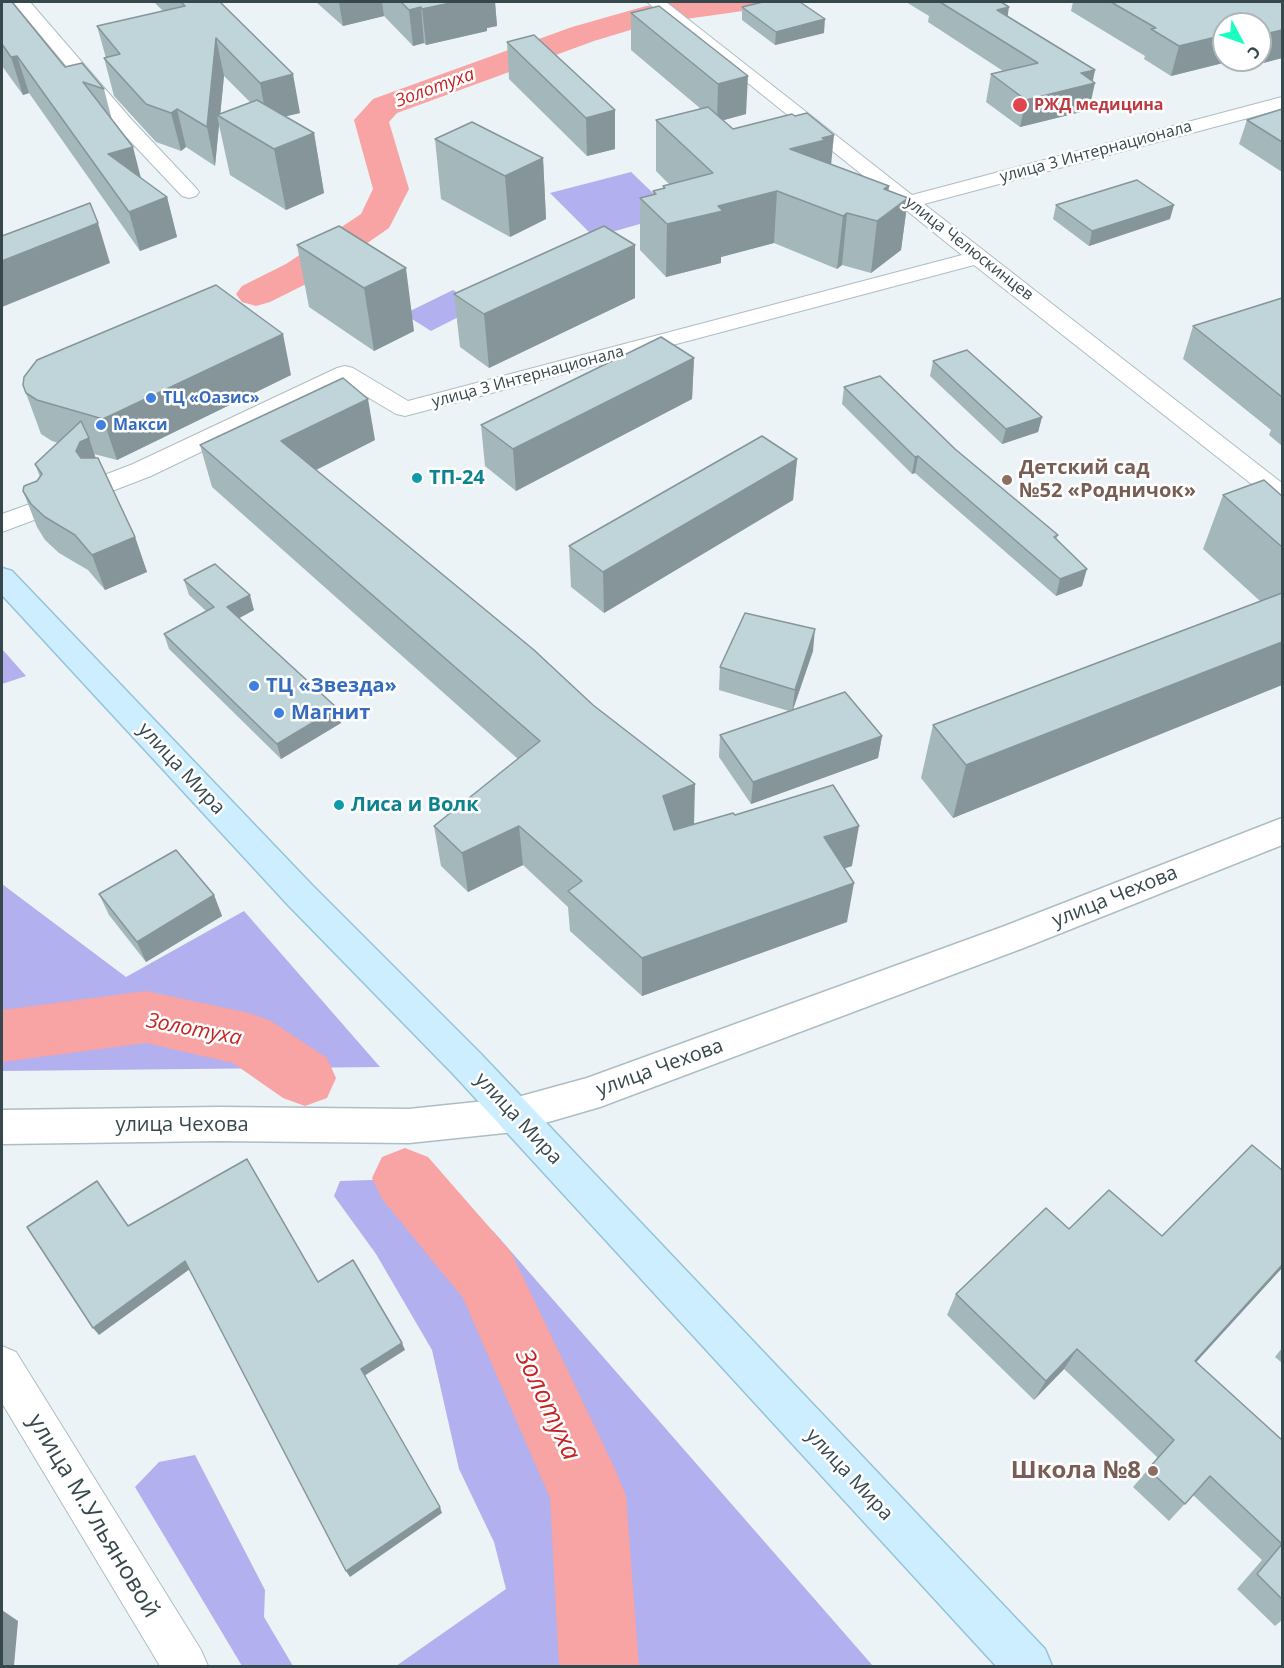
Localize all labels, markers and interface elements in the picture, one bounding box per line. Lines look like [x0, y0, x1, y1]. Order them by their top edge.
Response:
north arrow [1212, 12, 1272, 72]
text: С [1242, 41, 1266, 64]
water label: Золотуха [393, 64, 477, 112]
place label: РЖД медицина [1034, 95, 1163, 115]
marker: РЖД медицина [1011, 96, 1029, 114]
street label: улица 3 Интернационала [998, 117, 1194, 187]
street label: улица Челюскинцев [901, 193, 1037, 305]
street label: улица 3 Интернационала [430, 342, 626, 412]
place label: ТЦ «Оазис» [163, 388, 260, 408]
marker: ТЦ «Оазис» [144, 391, 158, 405]
place label: Макси [113, 415, 167, 435]
marker: Макси [94, 418, 108, 432]
place label: Детский сад №52 «Родничок» [1019, 456, 1196, 503]
place label: ТП-24 [429, 466, 485, 490]
marker: ТП-24 [410, 471, 424, 485]
marker: Детский сад №52 «Родничок» [1000, 473, 1014, 487]
place label: ТЦ «Звезда» [266, 674, 397, 698]
marker: ТЦ «Звезда» [247, 679, 261, 693]
place label: Магнит [291, 701, 370, 725]
marker: Магнит [272, 706, 286, 720]
street label: улица Мира [132, 718, 230, 820]
place label: Лиса и Волк [351, 793, 479, 817]
marker: Лиса и Волк [332, 798, 346, 812]
street label: улица Чехова [1049, 861, 1181, 933]
water label: Золотуха [144, 1008, 244, 1052]
street label: улица Чехова [593, 1034, 727, 1102]
street label: улица Мира [469, 1068, 567, 1170]
street label: улица Чехова [115, 1113, 249, 1137]
water label: Золотуха [508, 1344, 586, 1466]
street label: улица М.Ульяновой [21, 1409, 165, 1623]
street label: улица Мира [800, 1424, 898, 1526]
place label: Школа №8 [1011, 1457, 1141, 1485]
marker: Школа №8 [1146, 1464, 1160, 1478]

